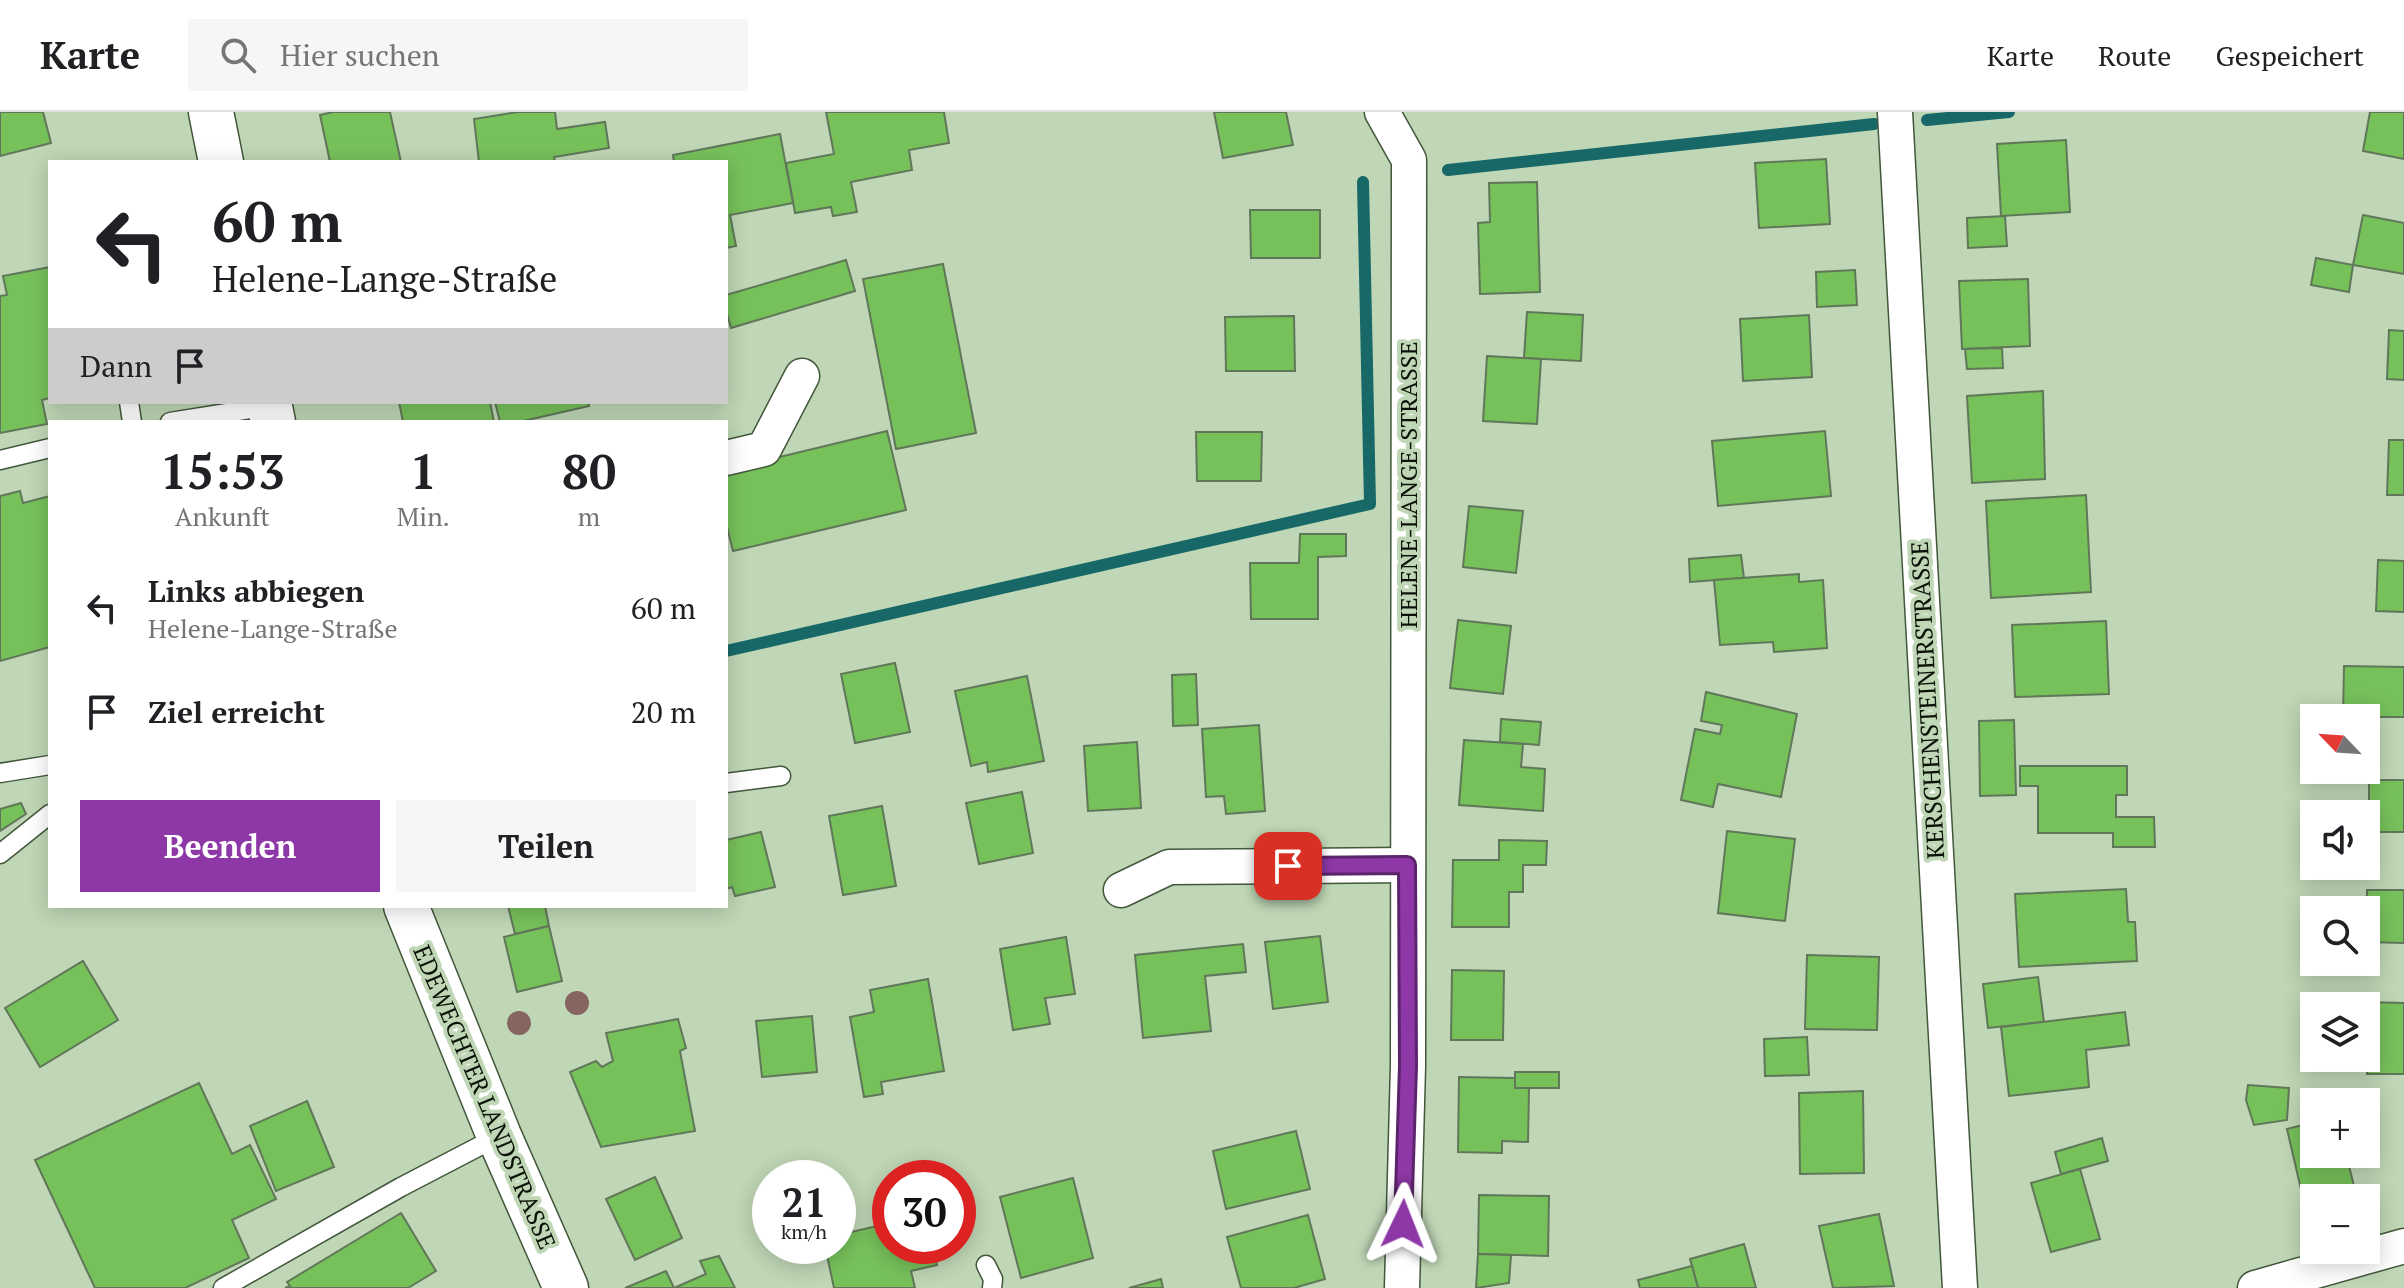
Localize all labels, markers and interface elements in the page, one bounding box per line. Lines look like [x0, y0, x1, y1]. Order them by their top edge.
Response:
search box [188, 19, 748, 91]
text: Karte [40, 30, 140, 80]
icon: search [216, 33, 260, 77]
text: Hier suchen [280, 35, 440, 75]
text: Karte [1987, 37, 2054, 74]
text: Route [2098, 37, 2171, 74]
text: Gespeichert [2215, 37, 2364, 74]
text: 60 m [212, 184, 342, 258]
icon: left [80, 192, 184, 296]
text: Helene-Lange-Straße [212, 255, 557, 302]
street label: HELENE-LANGE-STRASSE [1392, 341, 1424, 629]
icon: arrive [168, 344, 212, 388]
text: Dann [80, 346, 152, 386]
text: 15:53 [160, 439, 285, 503]
text: 1 [410, 439, 437, 503]
text: 80 [562, 439, 616, 503]
text: Ankunft [175, 499, 270, 533]
text: Min. [397, 499, 450, 533]
text: m [578, 499, 600, 533]
street label: KERSCHENSTEINERSTRASSE [1903, 540, 1951, 860]
text: Links abbiegen [148, 571, 364, 611]
icon: left [80, 586, 124, 630]
text: 60 m [631, 588, 696, 628]
text: Helene-Lange-Straße [148, 611, 398, 645]
icon: arrive [80, 690, 124, 734]
text: Ziel erreicht [148, 692, 325, 732]
text: 20 m [631, 692, 696, 732]
north arrow [2300, 704, 2380, 784]
map controls [2300, 704, 2380, 1264]
button: Beenden [80, 800, 380, 892]
button: Teilen [396, 800, 696, 892]
button: sound [2300, 800, 2380, 880]
pin [1254, 832, 1322, 900]
icon: arrive [1266, 844, 1310, 888]
button: search [2300, 896, 2380, 976]
street label: EDEWECHTER LANDSTRASSE [406, 940, 564, 1254]
button: layers [2300, 992, 2380, 1072]
button: + [2300, 1088, 2380, 1168]
speed limit sign: 30 [872, 1160, 976, 1264]
text: 21 [781, 1175, 827, 1228]
position arrow [1361, 1182, 1445, 1266]
button: − [2300, 1184, 2380, 1264]
text: km/h [781, 1218, 827, 1245]

